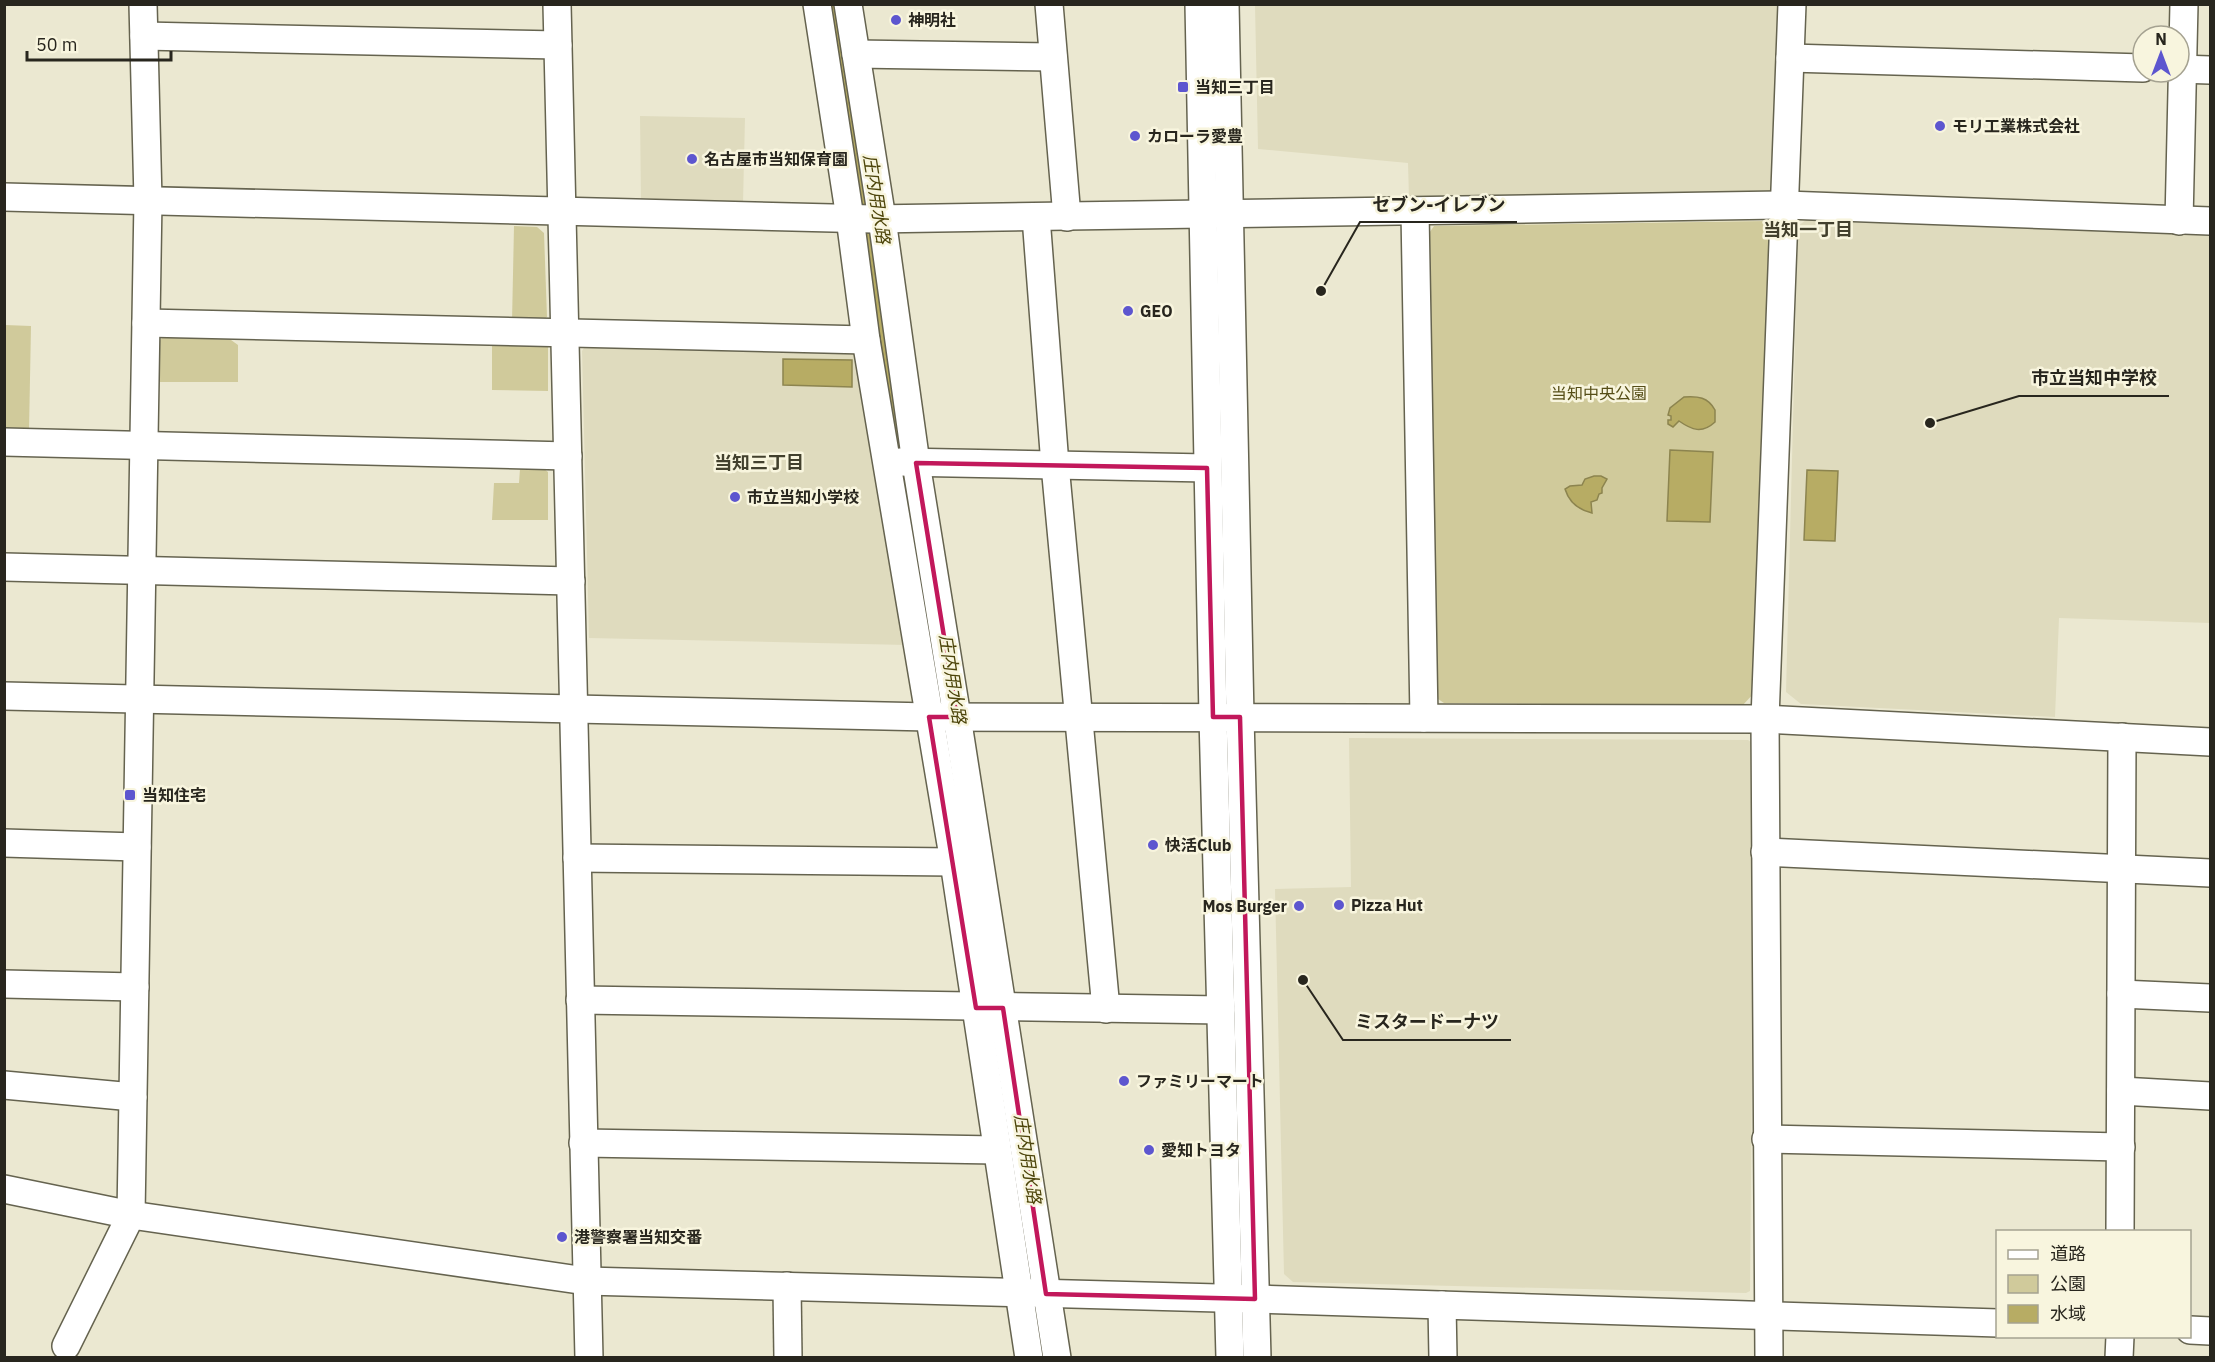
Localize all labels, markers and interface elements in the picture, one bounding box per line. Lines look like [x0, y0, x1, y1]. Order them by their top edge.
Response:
place label: 神明社 [908, 10, 956, 30]
marker: 神明社 [889, 13, 903, 27]
scale bar [27, 24, 171, 62]
north arrow [2131, 24, 2191, 84]
text: N [2155, 29, 2167, 49]
text: 50 m [36, 33, 78, 56]
place label: 当知三丁目 [1195, 77, 1275, 97]
marker: 当知三丁目 [1176, 80, 1190, 94]
place label: モリ工業株式会社 [1952, 116, 2080, 136]
marker: モリ工業株式会社 [1933, 119, 1947, 133]
place label: カローラ愛豊 [1147, 126, 1243, 146]
marker: カローラ愛豊 [1128, 129, 1142, 143]
place label: 名古屋市当知保育園 [704, 149, 848, 169]
marker: 名古屋市当知保育園 [685, 152, 699, 166]
water label: 庄内用水路 [859, 153, 896, 247]
callout: セブン-イレブン [1360, 186, 1517, 222]
text: セブン-イレブン [1372, 193, 1506, 216]
district label: 当知一丁目 [1763, 218, 1853, 241]
place label: GEO [1140, 301, 1173, 321]
marker: GEO [1121, 304, 1135, 318]
callout: 市立当知中学校 [2019, 360, 2169, 396]
text: 市立当知中学校 [2031, 366, 2157, 389]
park label: 当知中央公園 [1551, 383, 1647, 403]
district label: 当知三丁目 [714, 451, 804, 474]
place label: 市立当知小学校 [747, 487, 859, 507]
marker: 市立当知小学校 [728, 490, 742, 504]
water label: 庄内用水路 [935, 633, 972, 727]
place label: 当知住宅 [142, 785, 206, 805]
marker: 当知住宅 [123, 788, 137, 802]
place label: 快活Club [1165, 835, 1232, 855]
marker: 快活Club [1146, 838, 1160, 852]
place label: Pizza Hut [1351, 895, 1423, 915]
place label: Mos Burger [1202, 896, 1288, 916]
marker: Pizza Hut [1332, 898, 1346, 912]
marker: Mos Burger [1292, 899, 1306, 913]
callout: ミスタードーナツ [1343, 1004, 1511, 1040]
text: ミスタードーナツ [1355, 1010, 1499, 1033]
place label: ファミリーマート [1136, 1071, 1264, 1091]
marker: ファミリーマート [1117, 1074, 1131, 1088]
water label: 庄内用水路 [1010, 1113, 1047, 1207]
place label: 愛知トヨタ [1161, 1140, 1241, 1160]
marker: 愛知トヨタ [1142, 1143, 1156, 1157]
place label: 港警察署当知交番 [574, 1227, 702, 1247]
marker: 港警察署当知交番 [555, 1230, 569, 1244]
legend [1996, 1230, 2191, 1338]
text: 道路 [2050, 1242, 2086, 1265]
text: 公園 [2050, 1272, 2086, 1295]
text: 水域 [2050, 1302, 2086, 1325]

